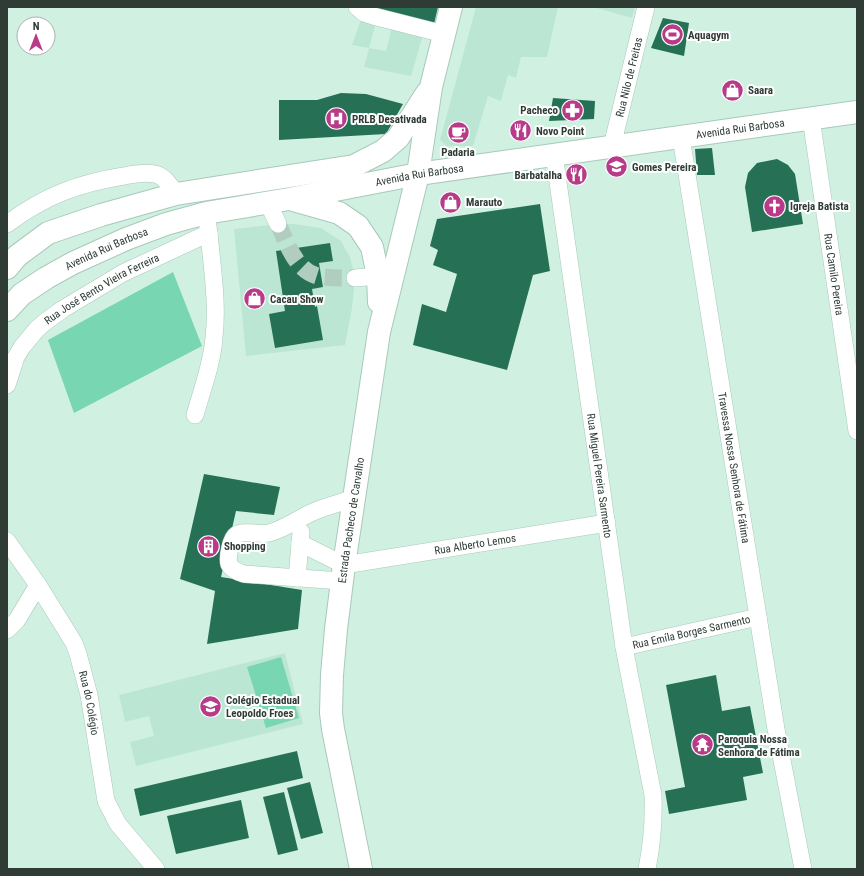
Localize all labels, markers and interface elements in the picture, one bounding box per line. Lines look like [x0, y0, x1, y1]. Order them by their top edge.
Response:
north arrow [16, 16, 56, 56]
text: N [33, 20, 40, 33]
sports icon: Aquagym [659, 22, 685, 48]
place label: Aquagym [688, 29, 729, 42]
street label: Rua Nilo de Freitas [613, 36, 645, 118]
shop icon: Saara [719, 77, 745, 103]
place label: Saara [748, 84, 773, 97]
pharmacy icon: Pacheco [560, 97, 586, 123]
place label: Pacheco [520, 104, 559, 117]
hospital icon: PRLB Desativada [324, 106, 350, 132]
place label: PRLB Desativada [352, 113, 427, 126]
street label: Avenida Rui Barbosa [695, 116, 785, 141]
restaurant icon: Novo Point [508, 118, 534, 144]
cafe icon: Padaria [445, 119, 471, 145]
place label: Novo Point [536, 125, 585, 138]
place label: Padaria [441, 146, 475, 159]
school or university icon: Gomes Pereira [604, 154, 630, 180]
street label: Avenida Rui Barbosa [374, 161, 464, 189]
place label: Gomes Pereira [632, 161, 697, 174]
restaurant icon: Barbatalha [564, 162, 590, 188]
place label: Barbatalha [514, 169, 562, 182]
shop icon: Marauto [437, 189, 463, 215]
church icon: Igreja Batista [761, 193, 787, 219]
place label: Marauto [466, 196, 503, 209]
place label: Igreja Batista [790, 200, 849, 213]
street label: Avenida Rui Barbosa [63, 225, 150, 273]
street label: Rua Camilo Pereira [822, 233, 846, 316]
street label: Rua José Bento Vieira Ferreira [42, 251, 161, 327]
shop icon: Cacau Show [241, 286, 267, 312]
place label: Cacau Show [270, 293, 323, 306]
street label: Travessa Nossa Senhora de Fátima [716, 391, 753, 544]
street label: Rua Miguel Pereira Sarmento [584, 413, 615, 539]
street label: Estrada Pacheco de Carvalho [335, 456, 367, 584]
street label: Rua Alberto Lemos [433, 531, 517, 557]
building icon: Shopping [195, 533, 221, 559]
place label: Shopping [224, 540, 265, 553]
street label: Rua Emíla Borges Sarmento [631, 612, 752, 651]
street label: Rua do Colégio [76, 669, 102, 736]
school or university icon: Colégio Estadual Leopoldo Froes [197, 693, 223, 719]
place label: Colégio Estadual Leopoldo Froes [226, 694, 300, 720]
temple icon: Paroquia Nossa Senhora de Fátima [690, 732, 716, 758]
place label: Paroquia Nossa Senhora de Fátima [718, 733, 800, 759]

